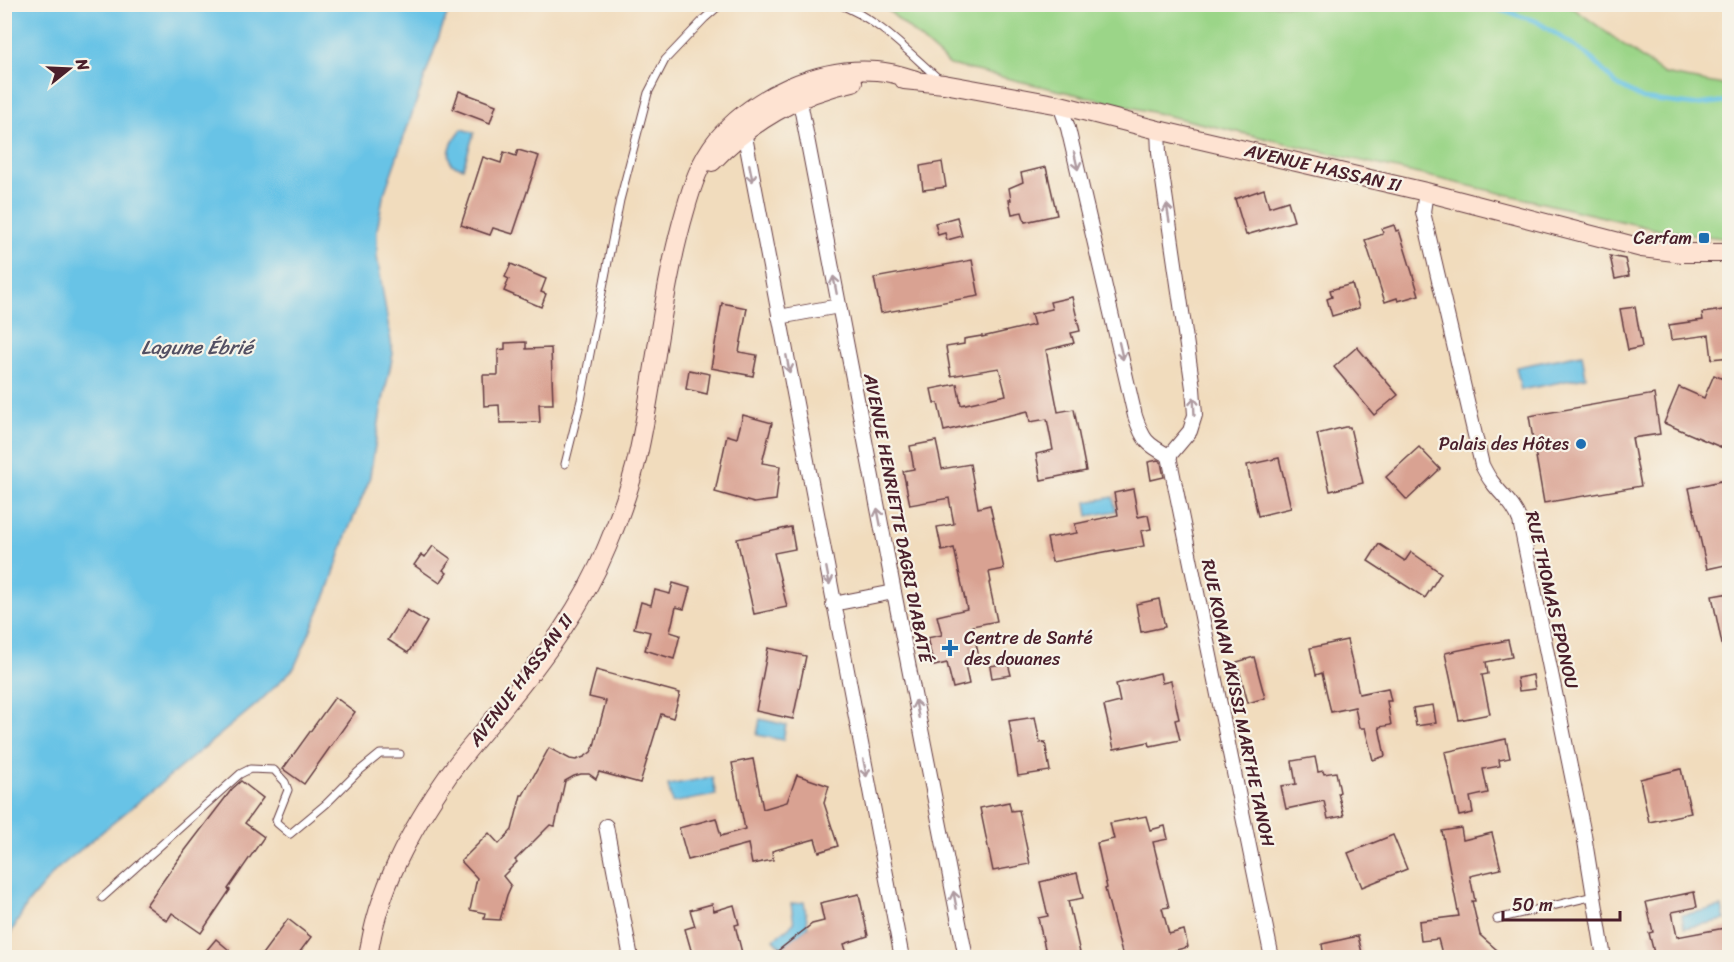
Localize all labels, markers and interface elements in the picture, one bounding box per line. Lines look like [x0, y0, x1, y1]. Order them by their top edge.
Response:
north arrow [39, 39, 99, 99]
text: N [67, 54, 99, 75]
street label: AVENUE HASSAN II [1240, 134, 1405, 202]
one-way arrow [1071, 151, 1082, 170]
one-way arrow [746, 162, 757, 182]
one-way arrow [1162, 204, 1173, 223]
place label: Cerfam [1633, 222, 1692, 254]
marker: Cerfam [1697, 231, 1711, 245]
one-way arrow [829, 275, 840, 295]
water label: Lagune Ébrié [141, 330, 256, 365]
one-way arrow [1115, 341, 1127, 360]
one-way arrow [783, 354, 794, 373]
street label: AVENUE HENRIETTE DAGRI DIABATÉ [854, 370, 942, 666]
one-way arrow [1189, 397, 1200, 417]
place label: Palais des Hôtes [1439, 428, 1570, 460]
marker: Palais des Hôtes [1574, 437, 1588, 451]
one-way arrow [873, 508, 884, 528]
street label: RUE THOMAS EPONOU [1516, 508, 1588, 692]
street label: RUE KONAN AKISSI MARTHE TANOH [1192, 556, 1284, 850]
one-way arrow [823, 566, 834, 586]
street label: AVENUE HASSAN II [459, 606, 582, 754]
place label: Centre de Santé des douanes [964, 622, 1093, 675]
marker: Centre de Santé des douanes [941, 639, 959, 657]
one-way arrow [911, 700, 922, 719]
one-way arrow [860, 758, 871, 777]
scale bar [1503, 884, 1620, 922]
text: 50 m [1512, 889, 1553, 921]
one-way arrow [949, 891, 960, 910]

